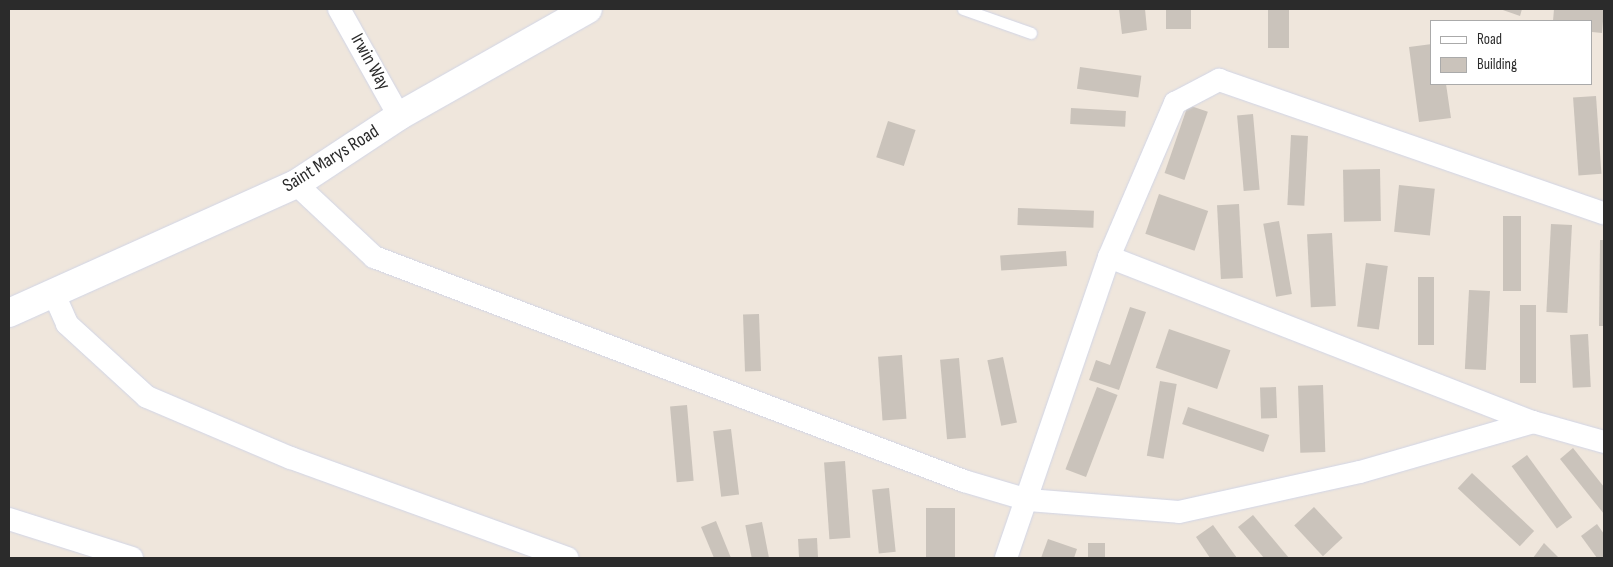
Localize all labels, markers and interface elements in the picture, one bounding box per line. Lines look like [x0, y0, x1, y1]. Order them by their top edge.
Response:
legend [1430, 20, 1593, 85]
street label: Irwin Way [345, 30, 395, 94]
text: Road [1477, 30, 1502, 49]
text: Building [1477, 55, 1517, 74]
street label: Saint Marys Road [279, 120, 383, 198]

